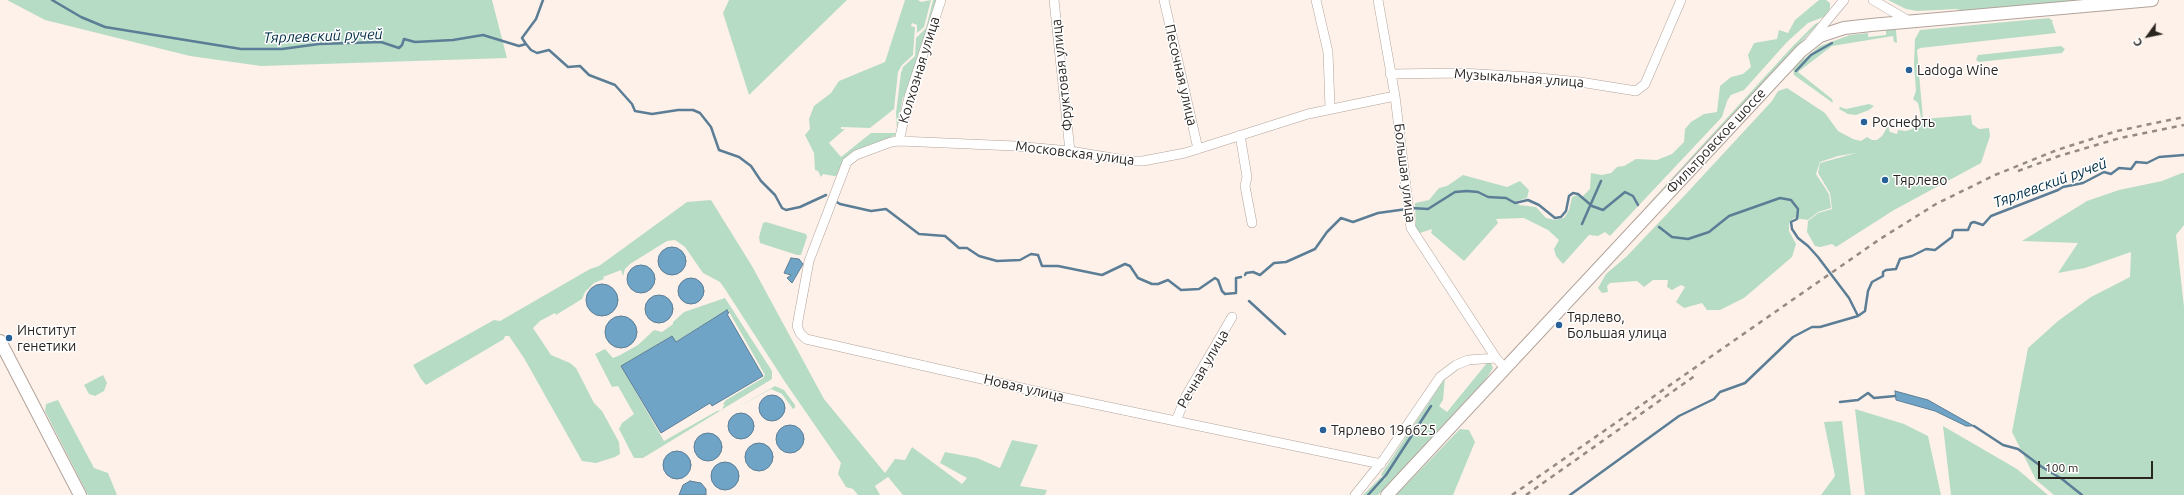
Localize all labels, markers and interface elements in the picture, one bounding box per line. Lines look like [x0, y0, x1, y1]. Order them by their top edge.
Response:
street label: Колхозная улица [895, 15, 943, 125]
north arrow [2128, 16, 2168, 56]
street label: Фруктовая улица [1048, 18, 1076, 132]
street label: Песочная улица [1161, 23, 1201, 127]
water label: Тярлевский ручей [263, 25, 383, 47]
text: С [2131, 36, 2145, 49]
place label: Ladoga Wine [1917, 62, 1999, 78]
street label: Музыкальная улица [1453, 65, 1585, 91]
marker: Ladoga Wine [1904, 65, 1914, 75]
street label: Фильтровское шоссе [1663, 85, 1769, 197]
place label: Роснефть [1872, 114, 1935, 130]
marker: Роснефть [1859, 117, 1869, 127]
street label: Большая улица [1391, 122, 1419, 224]
street label: Московская улица [1015, 137, 1135, 169]
water label: Тярлевский ручей [1991, 154, 2109, 212]
place label: Тярлево [1893, 172, 1948, 188]
marker: Тярлево [1880, 175, 1890, 185]
place label: Тярлево, Большая улица [1567, 309, 1667, 342]
marker: Тярлево, Большая улица [1554, 320, 1564, 330]
place label: Институт генетики [17, 322, 76, 354]
street label: Речная улица [1174, 327, 1232, 411]
marker: Институт генетики [4, 333, 14, 343]
street label: Новая улица [982, 371, 1066, 405]
place label: Тярлево 196625 [1331, 422, 1436, 438]
marker: Тярлево 196625 [1318, 425, 1328, 435]
scale bar [2040, 453, 2155, 479]
text: 100 m [2045, 461, 2078, 474]

